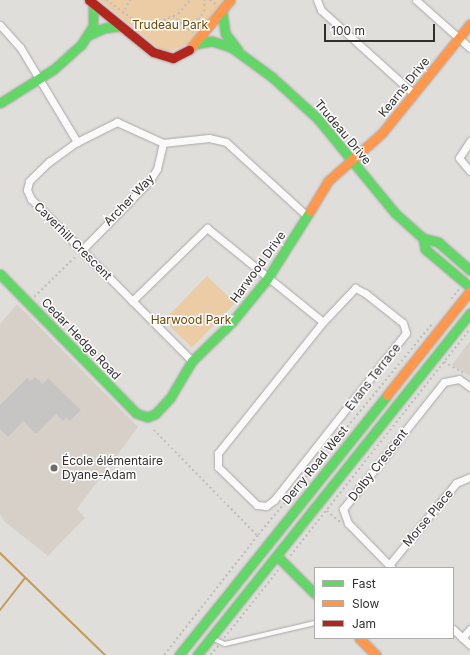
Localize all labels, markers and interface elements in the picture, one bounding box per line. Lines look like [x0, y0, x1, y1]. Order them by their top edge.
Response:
scale bar [326, 16, 437, 42]
park label: Trudeau Park [132, 18, 208, 32]
text: 100 m [331, 23, 365, 38]
street label: Kearns Drive [376, 54, 432, 120]
street label: Trudeau Drive [312, 97, 374, 167]
street label: Archer Way [101, 171, 157, 229]
street label: Caverhill Crescent [31, 199, 115, 283]
street label: Harwood Drive [227, 228, 289, 306]
street label: Cedar Hedge Road [38, 295, 124, 383]
park label: Harwood Park [151, 313, 231, 327]
street label: Evans Terrace [342, 341, 404, 413]
street label: Derry Road West [279, 423, 351, 507]
street label: Dolby Crescent [345, 426, 411, 504]
place label: École élémentaire Dyane-Adam [62, 454, 163, 482]
marker: École élémentaire Dyane-Adam [49, 463, 59, 473]
street label: Morse Place [400, 486, 456, 550]
legend [314, 567, 454, 639]
text: Fast [352, 576, 376, 591]
text: Slow [352, 596, 379, 611]
text: Jam [352, 616, 376, 631]

